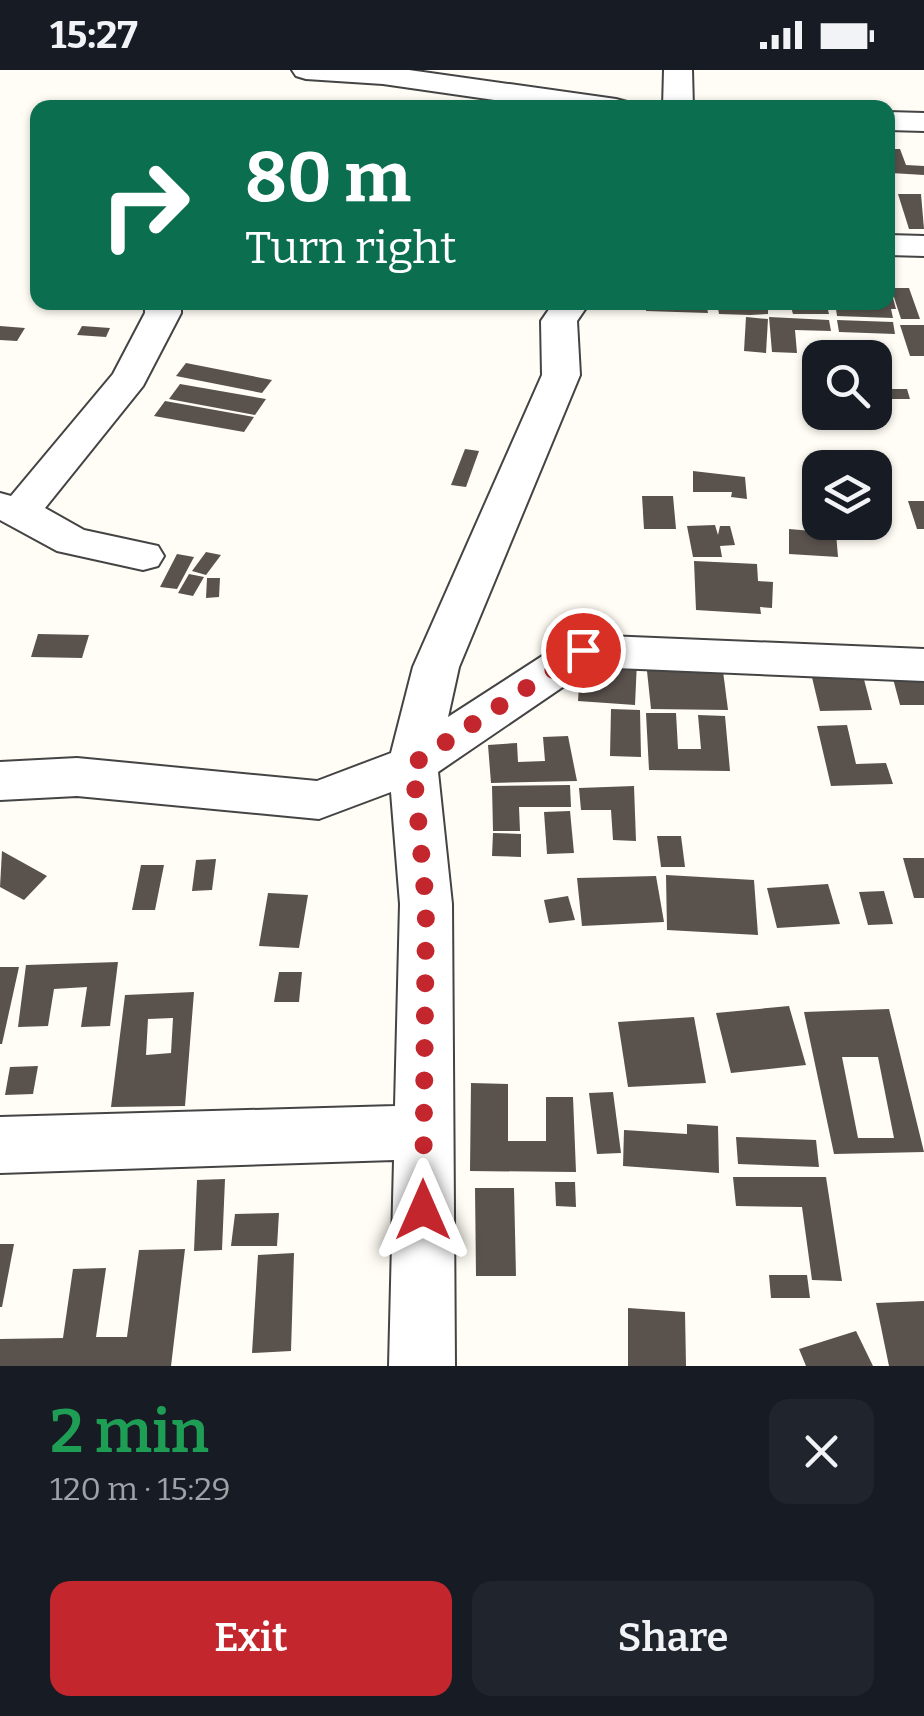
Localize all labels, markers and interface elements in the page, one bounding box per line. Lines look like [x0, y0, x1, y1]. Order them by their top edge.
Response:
text: 15:27 [50, 12, 138, 58]
text: 80 m [245, 136, 411, 220]
icon: right [80, 140, 210, 270]
text: Turn right [245, 221, 457, 275]
map controls [802, 340, 892, 540]
button: search [802, 340, 892, 430]
button: layers [802, 450, 892, 540]
pin [541, 608, 626, 693]
icon: arrive [556, 623, 611, 678]
position arrow [371, 1158, 475, 1262]
text: 2 min [50, 1396, 209, 1468]
button: close [769, 1399, 874, 1504]
text: 120 m · 15:29 [50, 1470, 230, 1508]
button: Exit [50, 1581, 452, 1696]
button: Share [472, 1581, 874, 1696]

